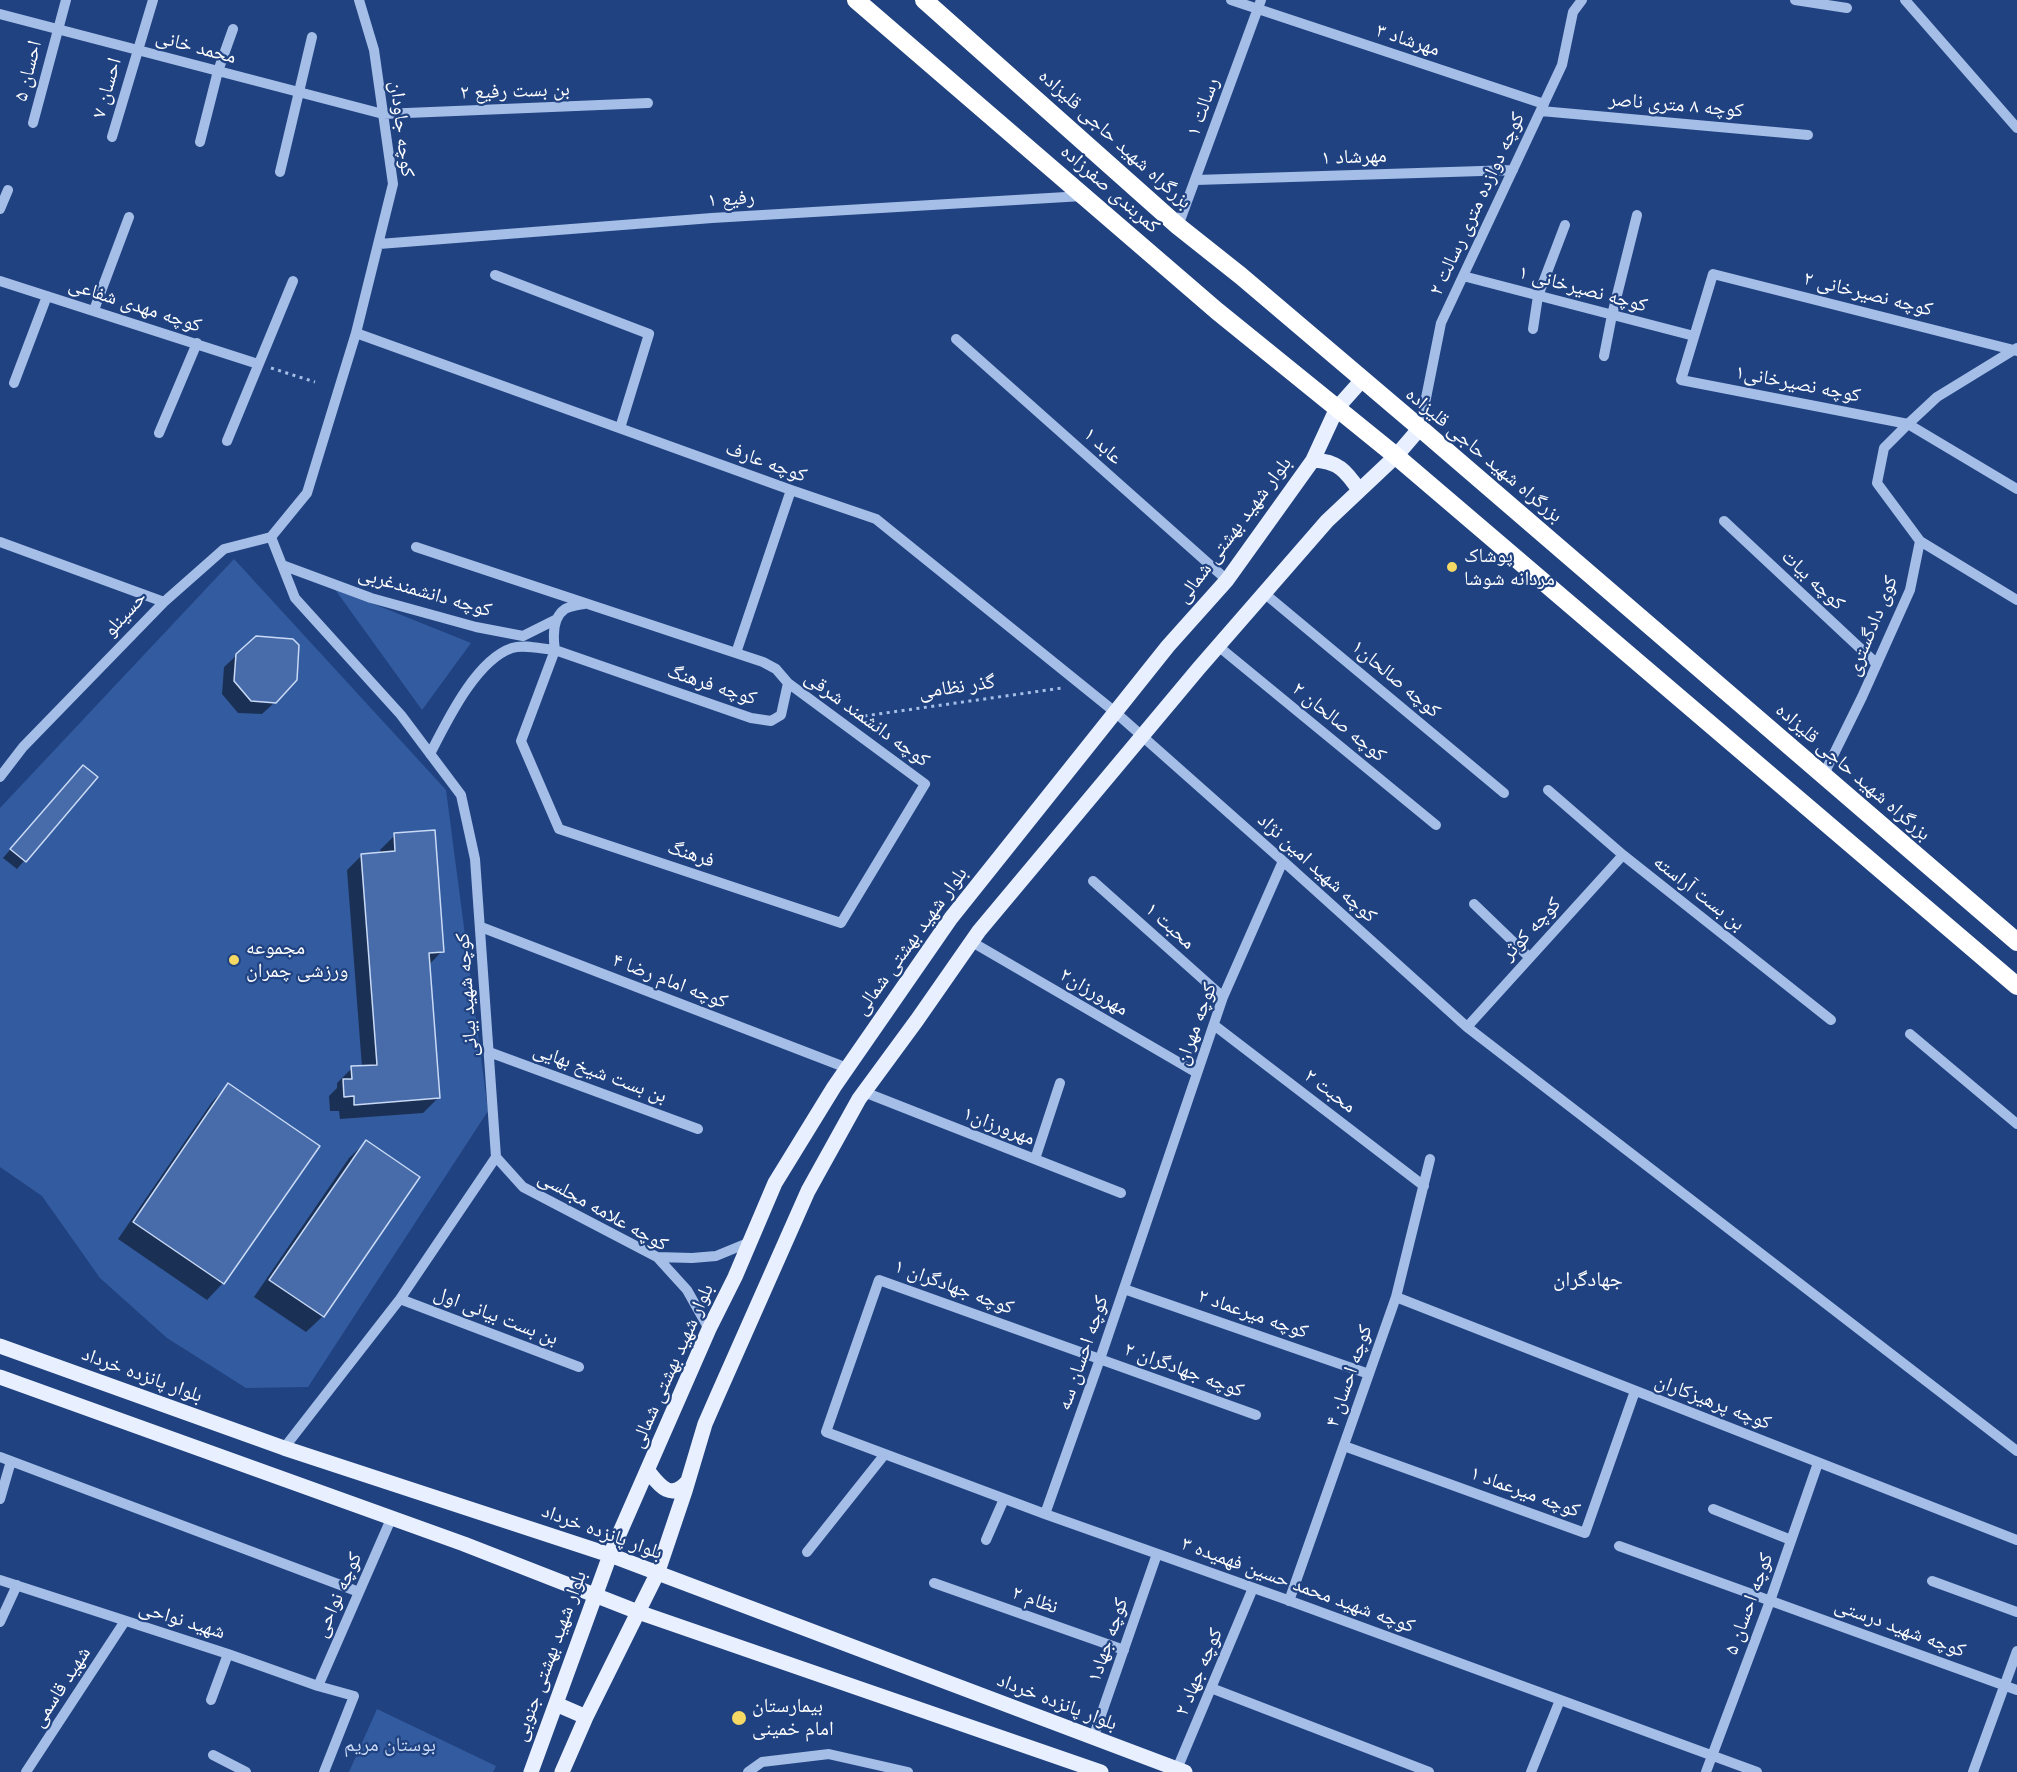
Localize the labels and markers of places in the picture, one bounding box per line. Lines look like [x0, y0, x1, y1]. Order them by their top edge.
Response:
place label: پوشاک مردانه شوشا [1464, 544, 1555, 591]
marker: پوشاک مردانه شوشا [1445, 560, 1459, 574]
place label: مجموعه ورزشی چمران [246, 936, 348, 983]
marker: مجموعه ورزشی چمران [227, 953, 241, 967]
place label: بیمارستان امام خمینی [752, 1694, 834, 1741]
marker: بیمارستان امام خمینی [730, 1709, 748, 1727]

